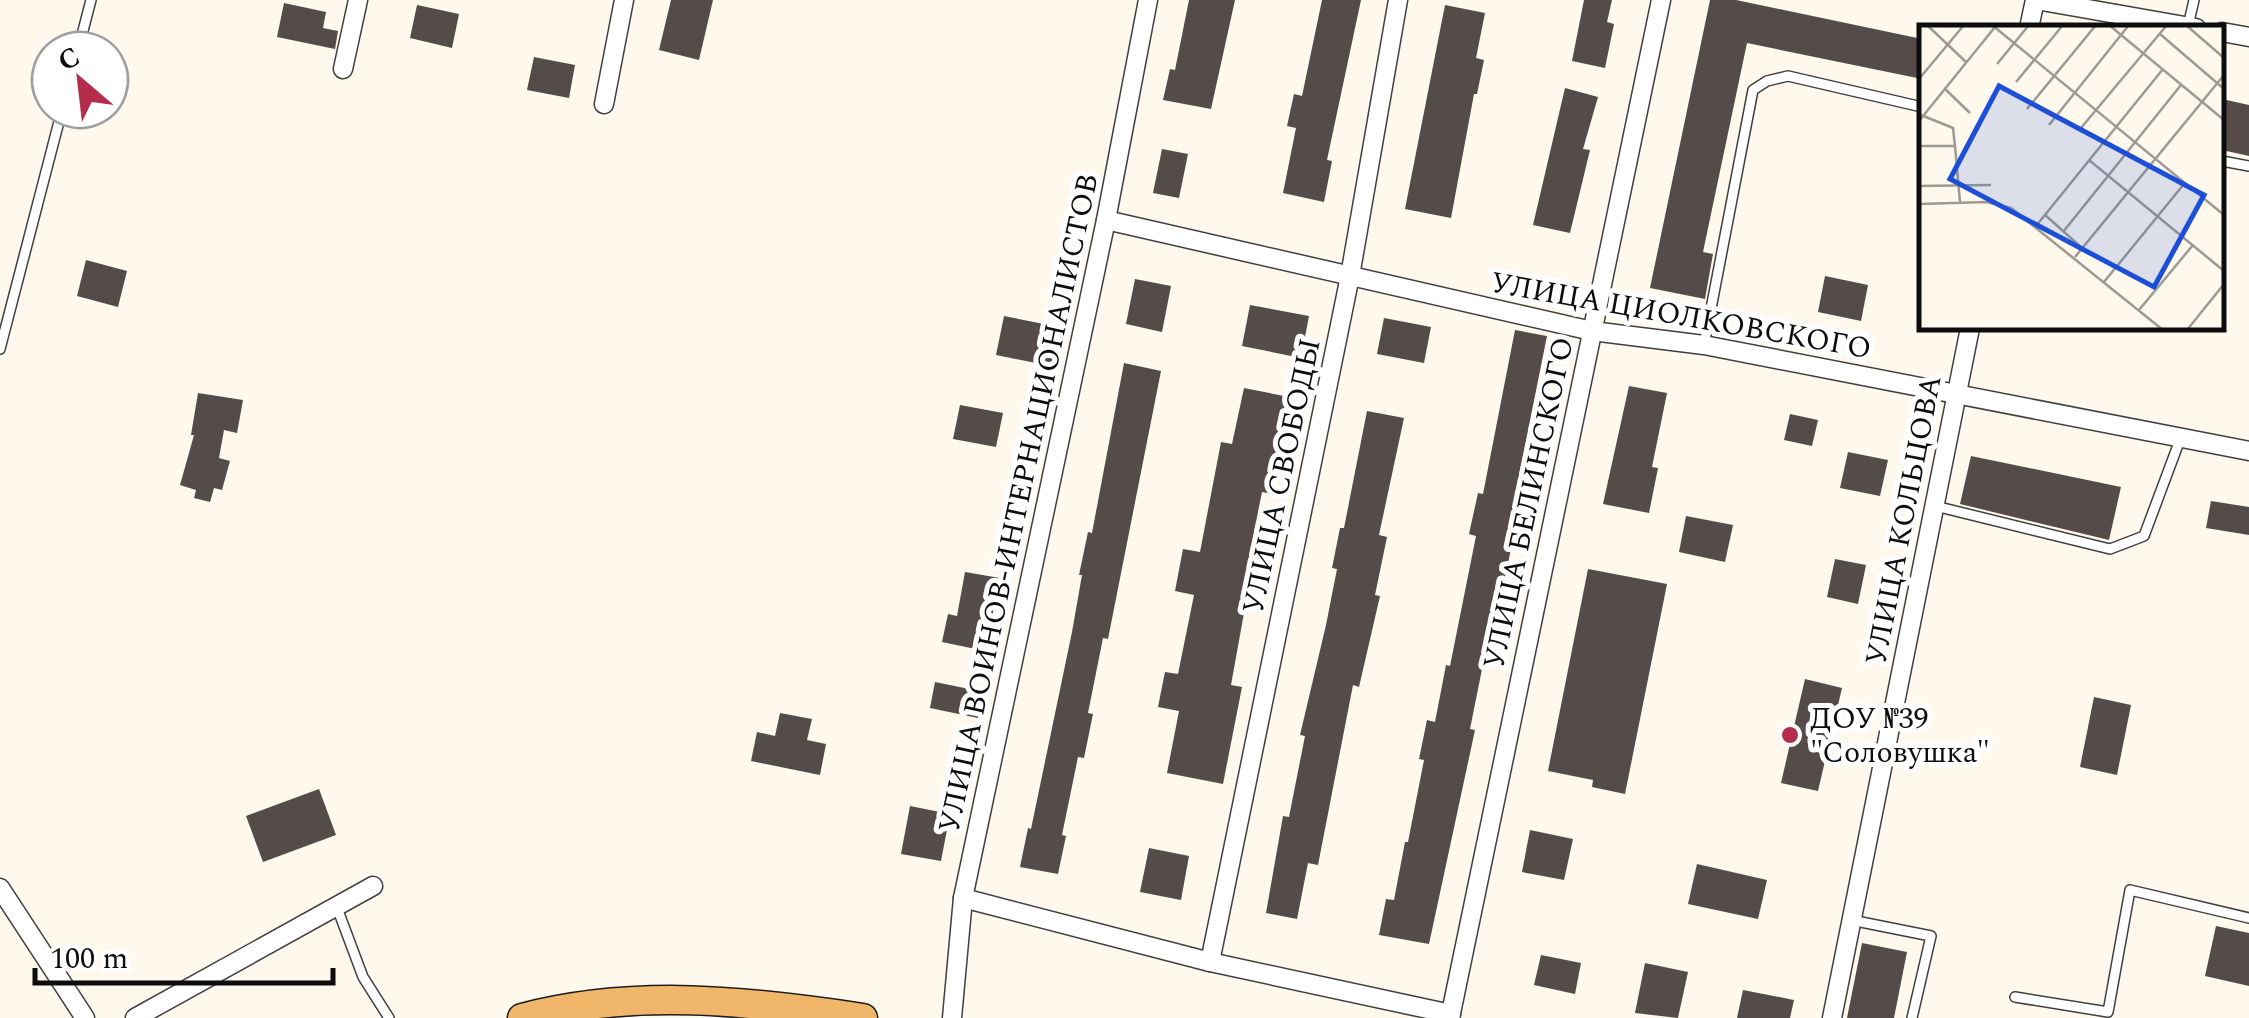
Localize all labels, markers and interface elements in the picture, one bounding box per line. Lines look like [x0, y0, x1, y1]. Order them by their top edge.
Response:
inset map [1919, 25, 2224, 330]
north arrow [30, 30, 130, 130]
text: С [50, 36, 88, 83]
street label: УЛИЦА ВОИНОВ-ИНТЕРНАЦИОНАЛИСТОВ [927, 169, 1111, 837]
street label: УЛИЦА ЦИОЛКОВСКОГО [1487, 260, 1875, 372]
street label: УЛИЦА БЕЛИНСКОГО [1471, 333, 1587, 673]
street label: УЛИЦА СВОБОДЫ [1230, 334, 1334, 618]
street label: УЛИЦА КОЛЬЦОВА [1853, 371, 1955, 669]
place label: ДОУ №39 "Соловушка" [1810, 696, 1990, 776]
marker: ДОУ №39 "Соловушка" [1779, 724, 1801, 746]
scale bar [35, 923, 332, 985]
text: 100 m [50, 936, 128, 982]

